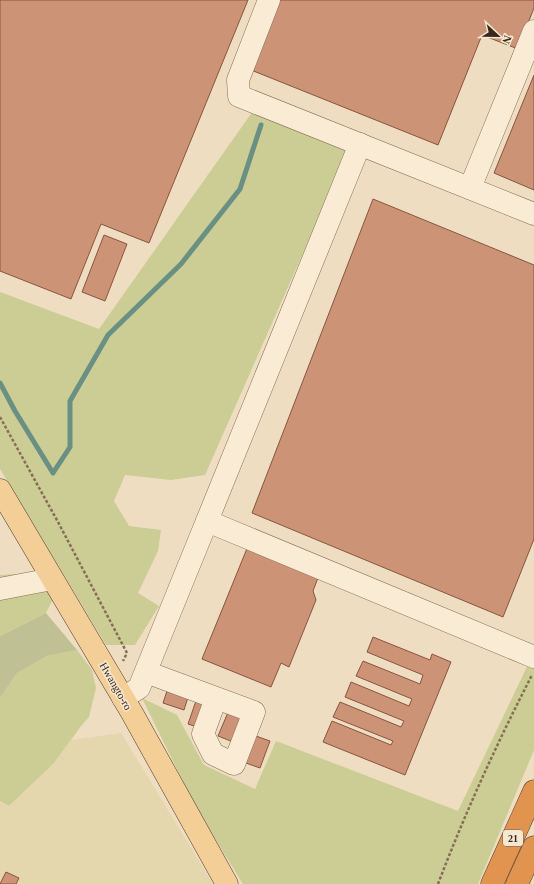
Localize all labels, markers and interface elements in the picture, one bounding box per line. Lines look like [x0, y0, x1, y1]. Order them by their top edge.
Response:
north arrow [478, 16, 518, 56]
text: N [500, 34, 514, 46]
street label: Hwangto-ro [98, 660, 135, 712]
road number: 21 [503, 830, 523, 846]

